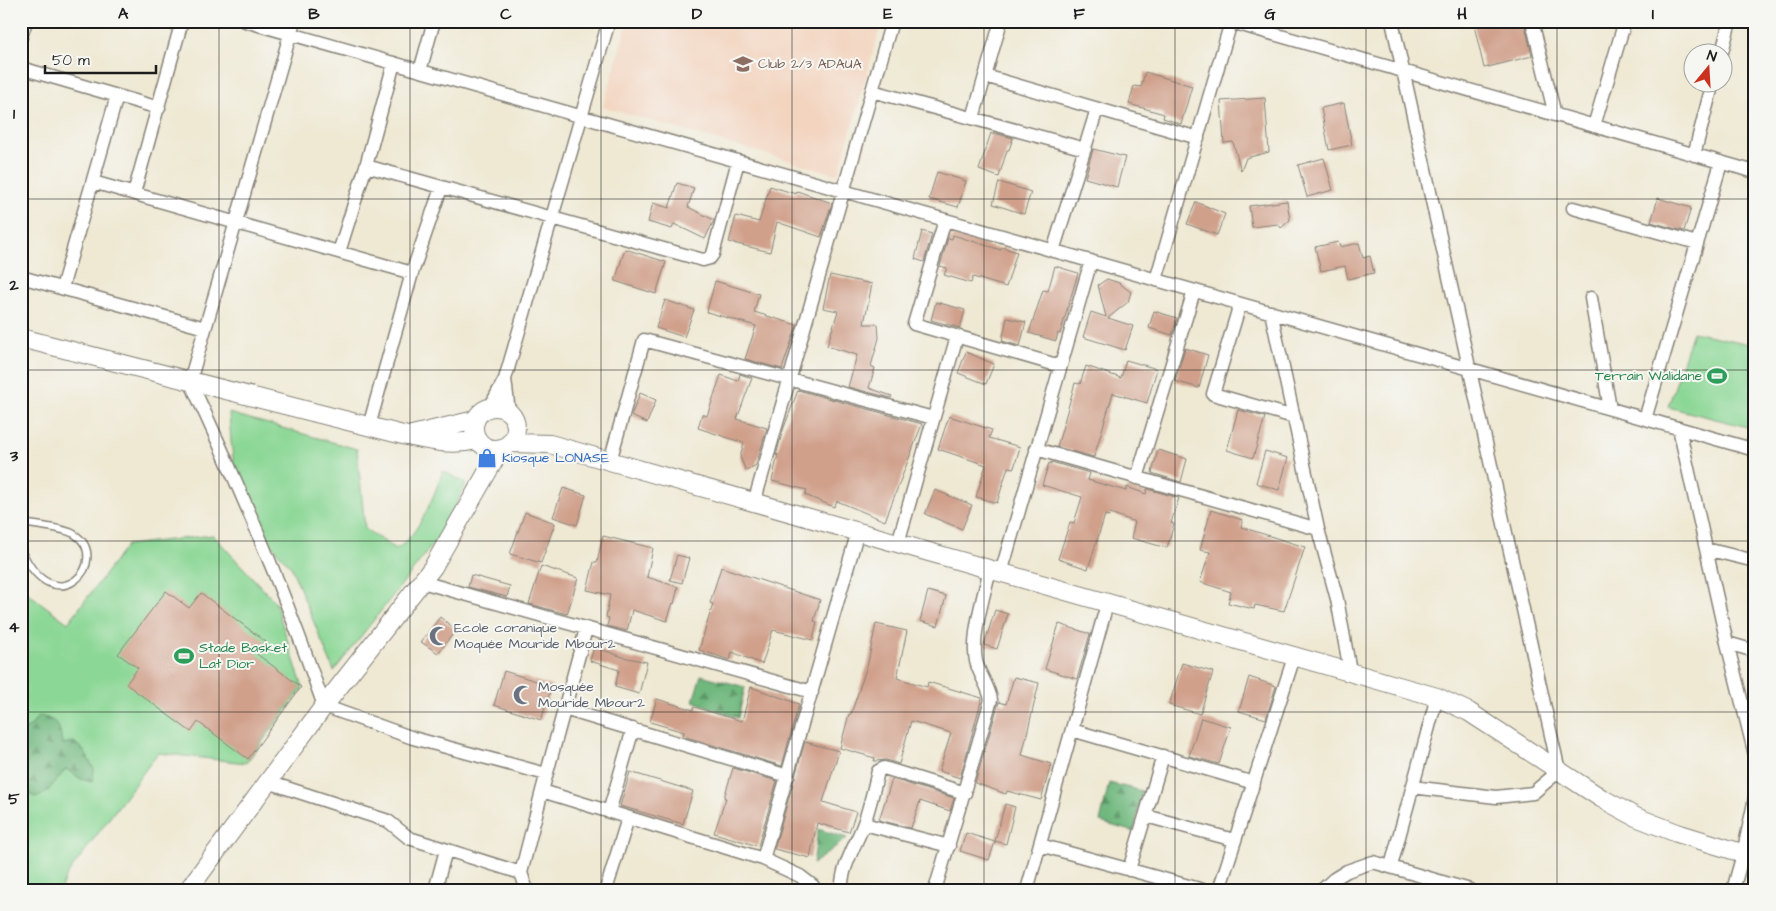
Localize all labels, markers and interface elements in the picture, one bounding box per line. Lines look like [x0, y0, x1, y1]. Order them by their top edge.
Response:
text: A [118, 3, 129, 25]
text: B [308, 3, 320, 25]
text: C [500, 3, 512, 25]
text: D [692, 3, 703, 25]
text: E [883, 3, 893, 25]
text: F [1073, 3, 1085, 25]
text: G [1264, 3, 1276, 25]
text: H [1457, 3, 1467, 25]
text: I [1652, 3, 1654, 25]
scale bar [45, 42, 156, 74]
north arrow [1684, 42, 1734, 92]
text: N [1704, 46, 1719, 68]
text: 50 m [52, 50, 90, 71]
school or university icon: Club 2/3 ADAUA [732, 53, 754, 75]
place label: Club 2/3 ADAUA [758, 54, 862, 74]
text: 1 [13, 103, 16, 125]
text: 2 [8, 274, 19, 296]
sports icon: Terrain Walidane [1706, 365, 1728, 387]
place label: Terrain Walidane [1595, 366, 1702, 386]
text: 3 [9, 445, 19, 467]
shop icon: Kiosque LONASE [476, 447, 498, 469]
place label: Kiosque LONASE [502, 448, 610, 468]
text: 4 [9, 616, 20, 638]
place label: Ecole coranique Moquée Mouride Mbour2 [454, 618, 615, 654]
mosque icon: Ecole coranique Moquée Mouride Mbour2 [428, 625, 450, 647]
place label: Stade Basket Lat Dior [199, 638, 287, 674]
sports icon: Stade Basket Lat Dior [173, 645, 195, 667]
place label: Mosquée Mouride Mbour2 [538, 677, 645, 713]
mosque icon: Mosquée Mouride Mbour2 [512, 684, 534, 706]
text: 5 [8, 788, 20, 810]

